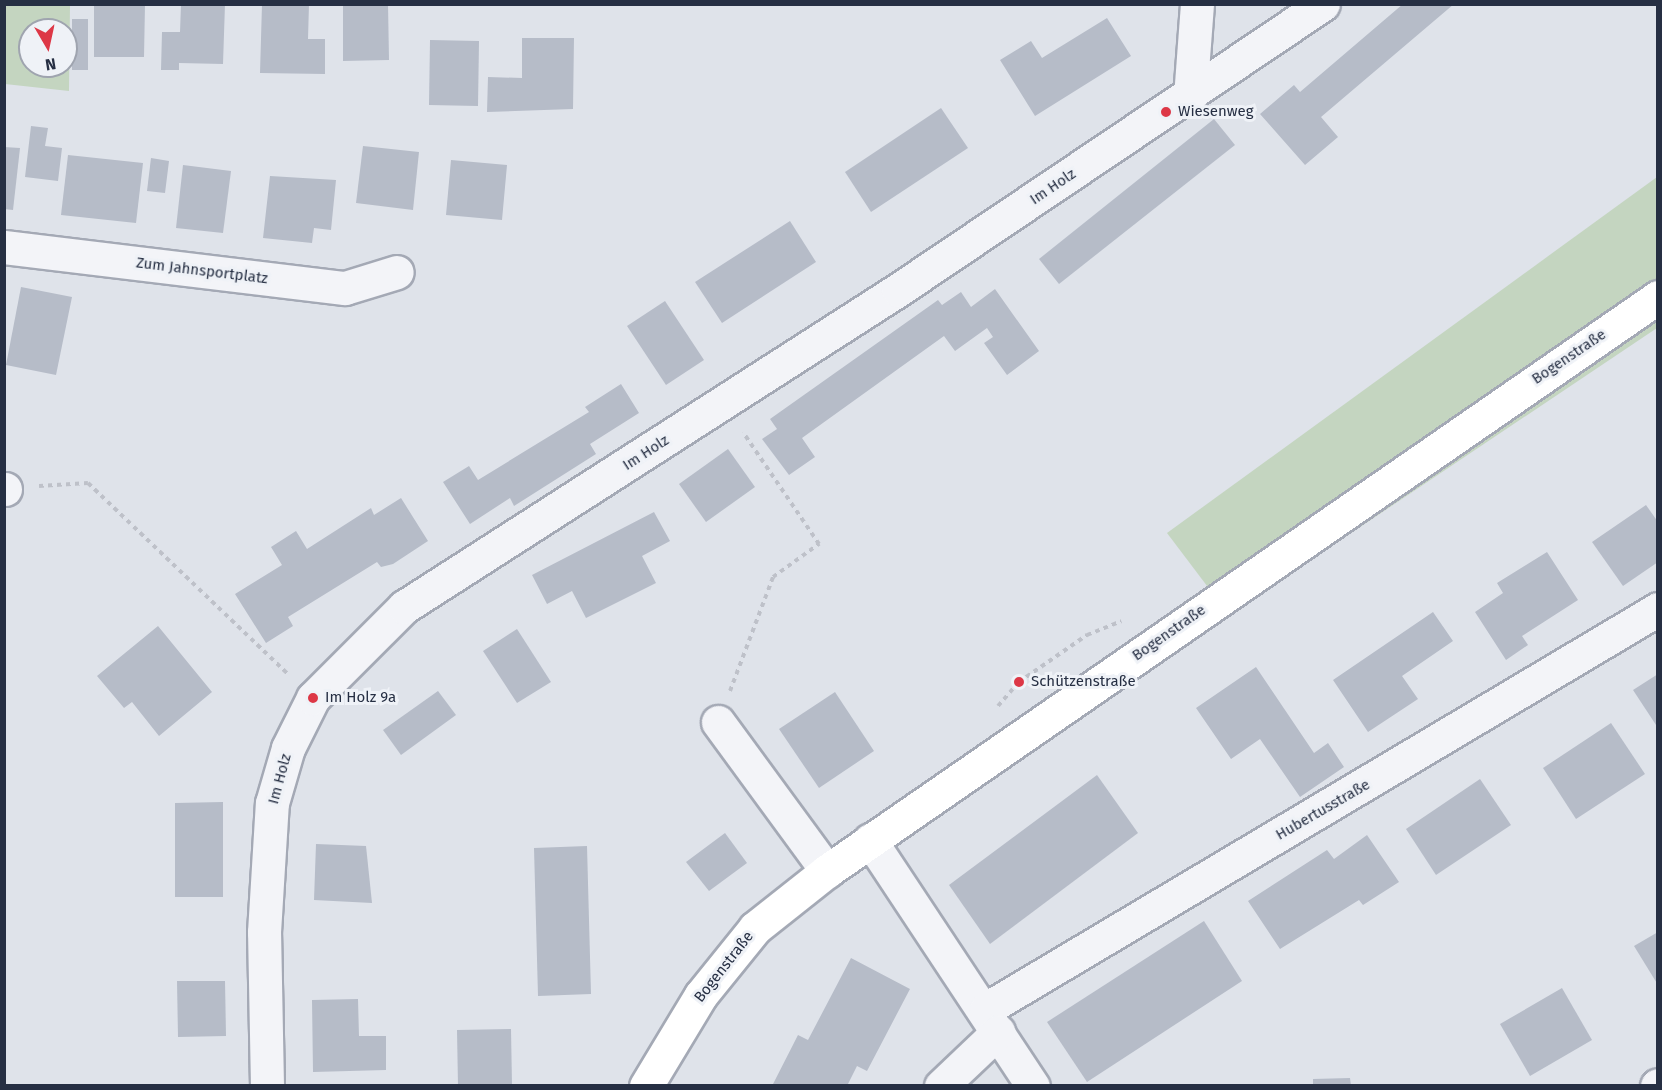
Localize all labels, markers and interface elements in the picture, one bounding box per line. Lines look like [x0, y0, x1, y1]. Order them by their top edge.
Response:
north arrow [18, 18, 78, 78]
text: N [44, 54, 57, 75]
place label: Wiesenweg [1178, 103, 1253, 121]
marker: Wiesenweg [1159, 105, 1173, 119]
street label: Im Holz [1027, 165, 1079, 209]
street label: Zum Jahnsportplatz [135, 254, 269, 288]
street label: Bogenstraße [1529, 326, 1609, 388]
street label: Im Holz [620, 431, 672, 475]
street label: Bogenstraße [1129, 601, 1209, 665]
place label: Schützenstraße [1031, 673, 1136, 691]
marker: Schützenstraße [1012, 675, 1026, 689]
place label: Im Holz 9a [325, 689, 396, 707]
marker: Im Holz 9a [306, 691, 320, 705]
street label: Im Holz [265, 752, 295, 806]
street label: Hubertusstraße [1273, 776, 1373, 844]
street label: Bogenstraße [691, 928, 757, 1006]

